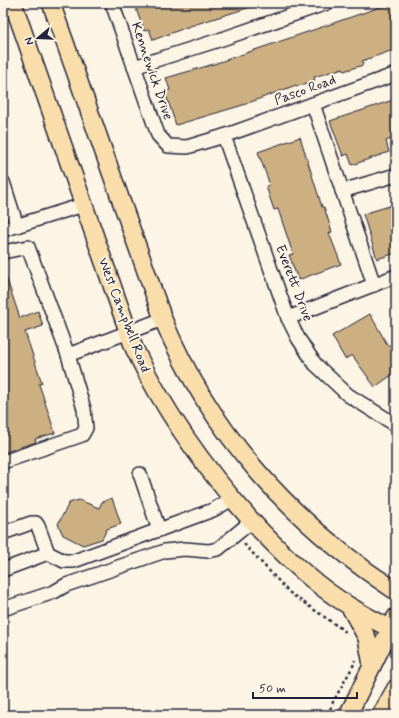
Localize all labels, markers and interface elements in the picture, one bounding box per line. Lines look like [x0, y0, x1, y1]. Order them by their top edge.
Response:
north arrow [18, 18, 58, 58]
street label: Kennewick Drive [127, 20, 177, 122]
text: N [22, 35, 37, 47]
street label: Pasco Road [272, 71, 338, 109]
street label: Everett Drive [271, 242, 317, 324]
street label: West Campbell Road [94, 255, 154, 375]
scale bar [253, 674, 357, 700]
text: 50 m [259, 681, 286, 697]

